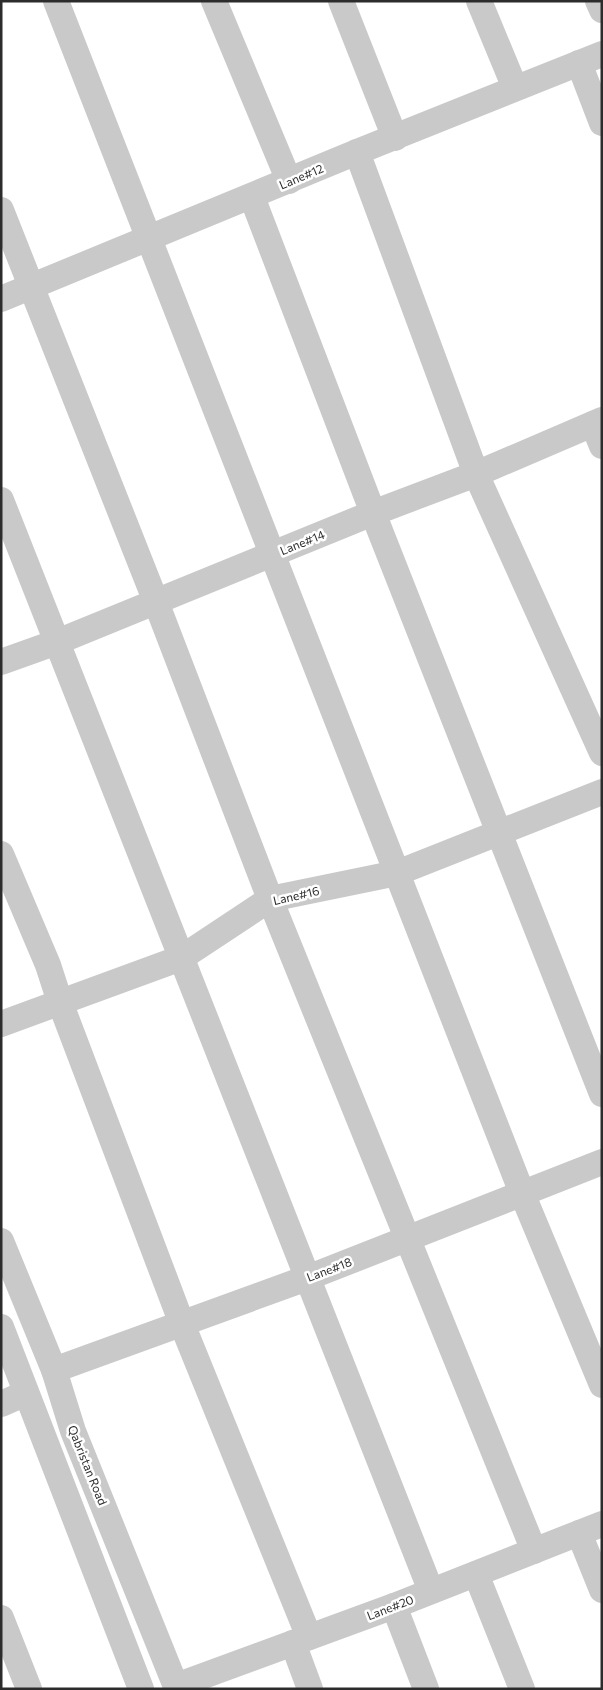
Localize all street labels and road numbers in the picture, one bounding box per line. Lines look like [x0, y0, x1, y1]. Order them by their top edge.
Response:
street label: Lane#12 [277, 160, 325, 191]
street label: Lane#14 [278, 527, 326, 557]
street label: Lane#16 [272, 883, 320, 907]
street label: Lane#18 [305, 1254, 353, 1284]
street label: Qabristan Road [66, 1423, 110, 1507]
street label: Lane#20 [365, 1592, 416, 1622]

